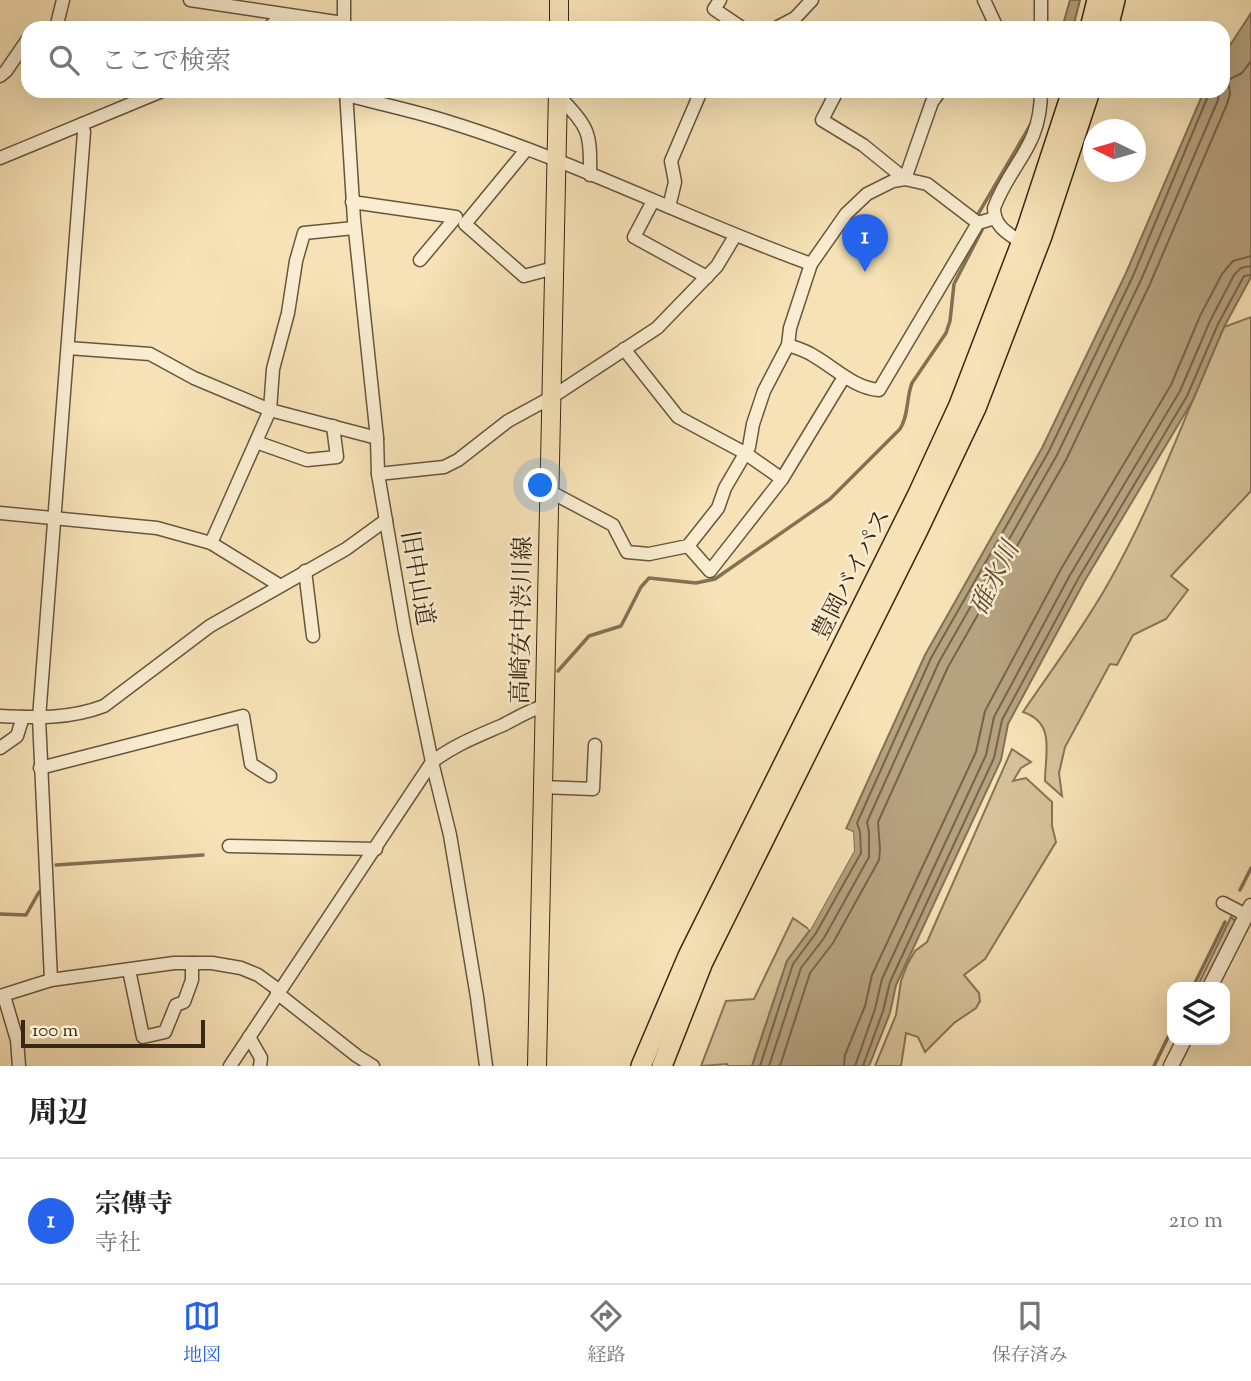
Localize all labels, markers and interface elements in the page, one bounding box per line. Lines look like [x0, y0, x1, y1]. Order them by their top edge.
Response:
search box [21, 21, 1230, 98]
icon: search [45, 41, 83, 79]
text: ここで検索 [101, 44, 231, 81]
north arrow [1083, 119, 1146, 182]
pin: 1 [842, 214, 888, 272]
your location [523, 468, 557, 502]
street label: 豊岡バイパス [805, 503, 901, 647]
street label: 旧中山道 [391, 528, 441, 629]
water label: 碓氷川 [963, 533, 1031, 622]
street label: 高崎安中渋川線 [505, 536, 541, 704]
map controls [1167, 982, 1230, 1045]
button: layers [1167, 982, 1230, 1045]
scale bar [21, 1017, 205, 1049]
text: 100 m [32, 1018, 78, 1045]
text: 周辺 [28, 1093, 88, 1136]
text: 宗傳寺 [95, 1187, 173, 1224]
text: 1 [47, 1205, 55, 1238]
text: 210 m [1169, 1205, 1223, 1238]
text: 寺社 [95, 1228, 141, 1261]
tab: 地図 [183, 1297, 221, 1370]
tab: 経路 [587, 1297, 626, 1370]
tab: 保存済み [992, 1297, 1068, 1370]

